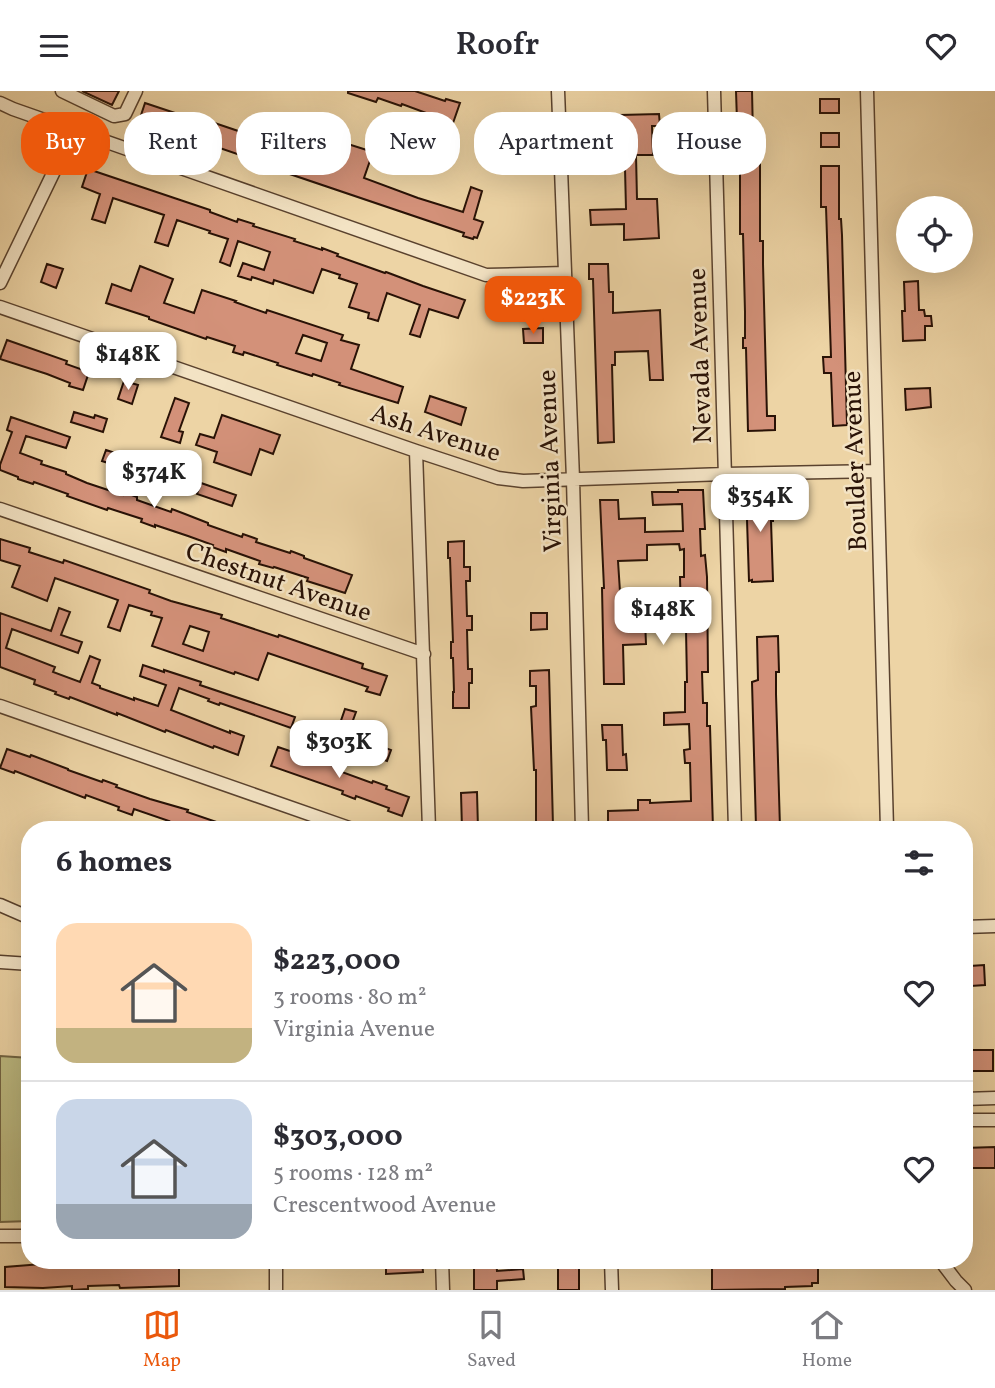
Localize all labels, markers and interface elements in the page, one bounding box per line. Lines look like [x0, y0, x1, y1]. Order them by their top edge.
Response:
text: Roofr [456, 24, 539, 68]
icon: menu [35, 27, 73, 65]
icon: heart [922, 27, 960, 65]
chip: Buy [21, 112, 110, 175]
chip: Rent [124, 112, 222, 175]
chip: Filters [236, 112, 351, 175]
chip: New [365, 112, 460, 175]
chip: Apartment [474, 112, 638, 175]
chip: House [652, 112, 766, 175]
map controls [896, 196, 973, 273]
button: locate [896, 196, 973, 273]
street label: Nevada Avenue [680, 267, 722, 444]
pin: $223K [484, 277, 582, 336]
text: $223K [501, 283, 565, 315]
pin: $148K [79, 333, 177, 392]
text: $148K [96, 339, 161, 371]
street label: Virginia Avenue [530, 369, 572, 553]
street label: Boulder Avenue [835, 370, 877, 552]
street label: Ash Avenue [366, 396, 505, 472]
pin: $374K [105, 451, 203, 510]
text: $374K [122, 457, 186, 489]
pin: $354K [711, 475, 809, 534]
text: $354K [727, 481, 793, 513]
street label: Chestnut Avenue [180, 534, 376, 632]
pin: $148K [614, 587, 712, 647]
text: $148K [631, 594, 696, 626]
pin: $303K [290, 721, 388, 780]
text: $303K [306, 727, 372, 759]
text: 6 homes [56, 842, 172, 884]
icon: filters [900, 844, 938, 882]
text: $223,000 [273, 940, 401, 982]
icon: home [112, 951, 196, 1035]
icon: heart [900, 974, 938, 1012]
text: 3 rooms · 80 m² [273, 982, 426, 1014]
text: Virginia Avenue [273, 1014, 435, 1046]
text: $303,000 [273, 1116, 403, 1158]
icon: home [112, 1127, 196, 1211]
icon: heart [900, 1150, 938, 1188]
text: 5 rooms · 128 m² [273, 1158, 433, 1190]
text: Crescentwood Avenue [273, 1190, 496, 1222]
tab: Map [143, 1306, 181, 1374]
tab: Saved [467, 1306, 516, 1374]
tab: Home [802, 1306, 852, 1374]

